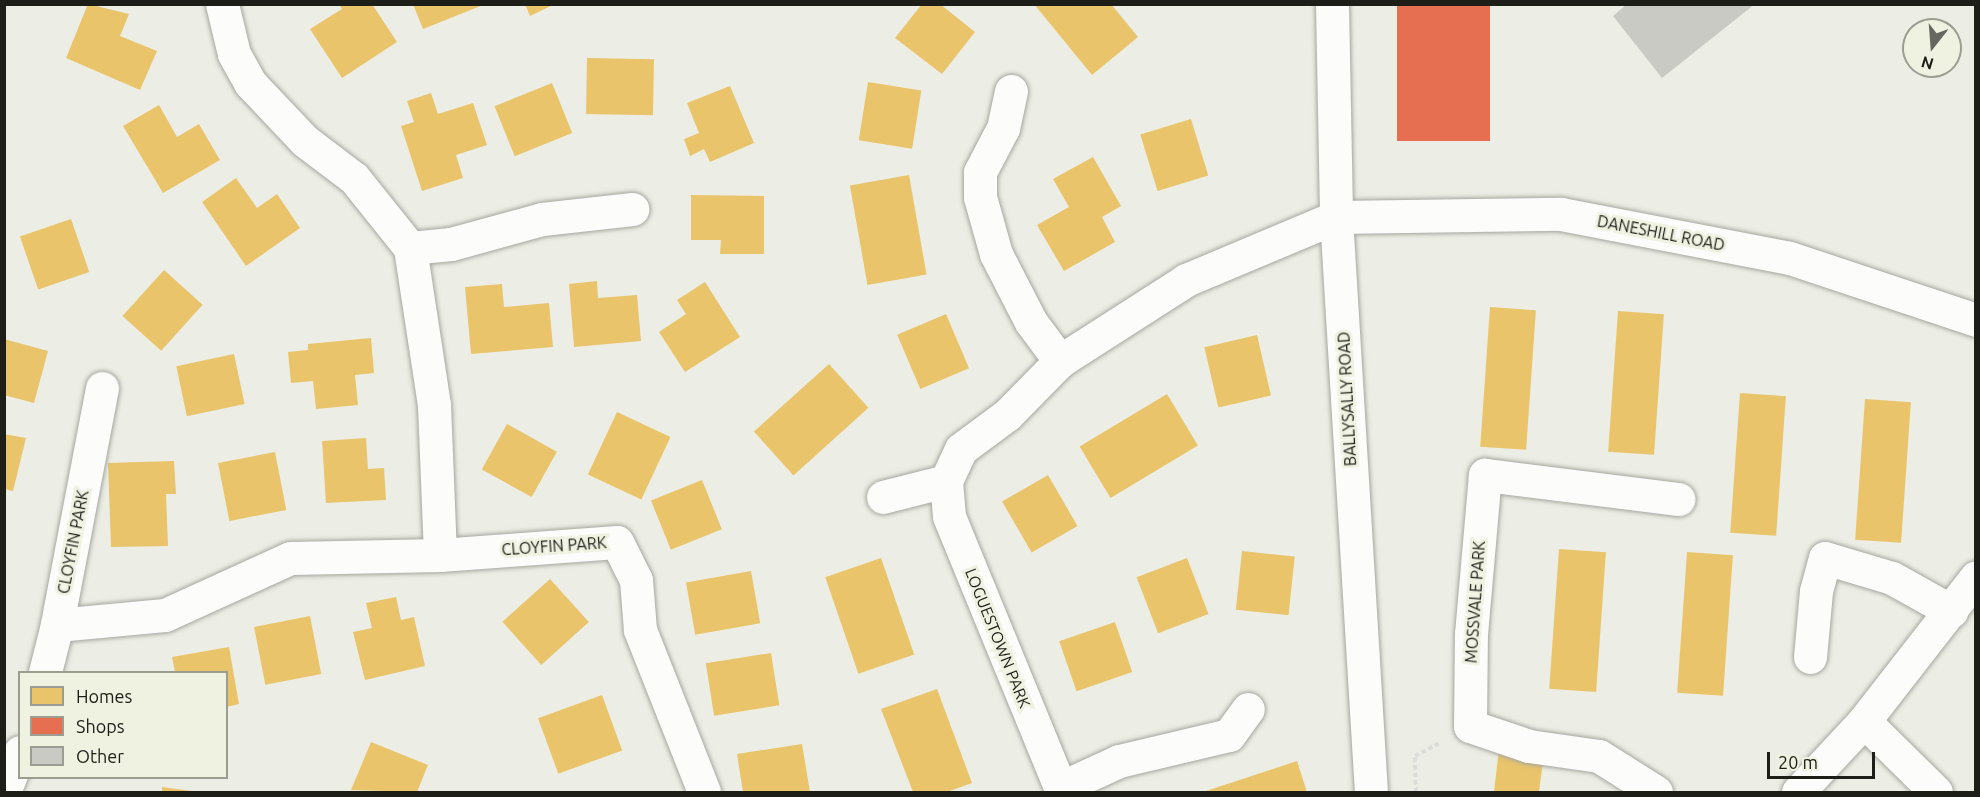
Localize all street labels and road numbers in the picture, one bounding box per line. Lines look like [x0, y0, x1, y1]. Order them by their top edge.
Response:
street label: DANESHILL ROAD [1596, 211, 1726, 255]
street label: BALLYSALLY ROAD [1334, 331, 1360, 467]
street label: CLOYFIN PARK [54, 489, 92, 595]
street label: CLOYFIN PARK [501, 533, 607, 559]
street label: MOSSVALE PARK [1461, 540, 1489, 664]
street label: LOGUESTOWN PARK [961, 565, 1035, 711]

